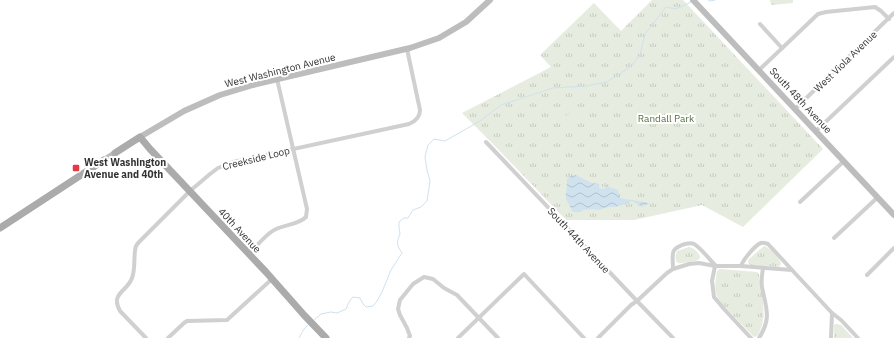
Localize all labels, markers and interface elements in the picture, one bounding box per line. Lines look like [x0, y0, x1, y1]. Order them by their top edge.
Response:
street label: West Viola Avenue [811, 28, 880, 95]
street label: West Washington Avenue [223, 50, 337, 91]
street label: South 48th Avenue [767, 65, 835, 136]
park label: Randall Park [638, 112, 695, 125]
street label: Creekside Loop [221, 144, 291, 173]
place label: West Washington Avenue and 40th [84, 156, 166, 181]
marker: West Washington Avenue and 40th [71, 163, 81, 173]
street label: 40th Avenue [215, 205, 264, 256]
street label: South 44th Avenue [545, 205, 613, 276]

